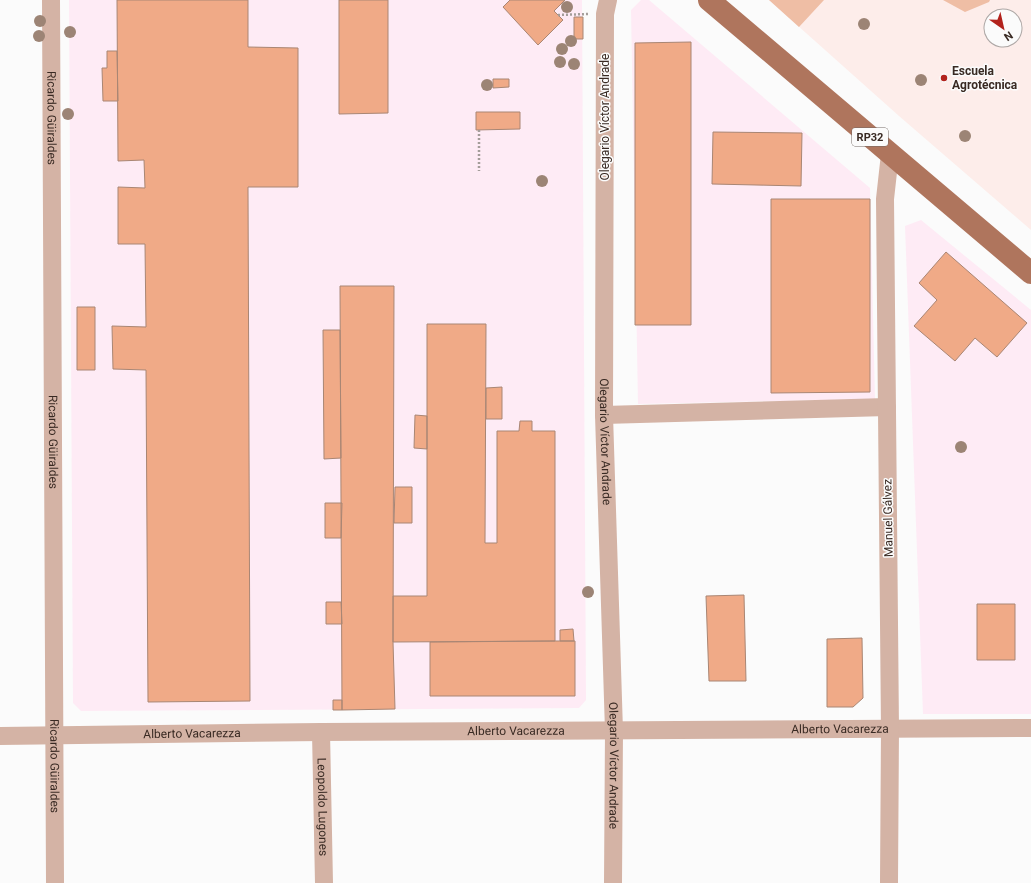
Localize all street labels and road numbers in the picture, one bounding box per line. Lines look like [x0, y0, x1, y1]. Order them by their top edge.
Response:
street label: Olegario Víctor Andrade [598, 54, 612, 180]
street label: Ricardo Güiraldes [44, 71, 59, 165]
road number: RP32 [852, 128, 888, 146]
street label: Olegario Víctor Andrade [597, 378, 614, 505]
street label: Ricardo Güiraldes [46, 395, 60, 489]
street label: Manuel Gálvez [880, 479, 896, 557]
street label: Olegario Víctor Andrade [606, 702, 621, 829]
street label: Ricardo Güiraldes [47, 719, 62, 813]
street label: Alberto Vacarezza [791, 722, 889, 736]
street label: Alberto Vacarezza [467, 724, 565, 738]
street label: Alberto Vacarezza [143, 726, 241, 741]
street label: Leopoldo Lugones [315, 758, 330, 856]

